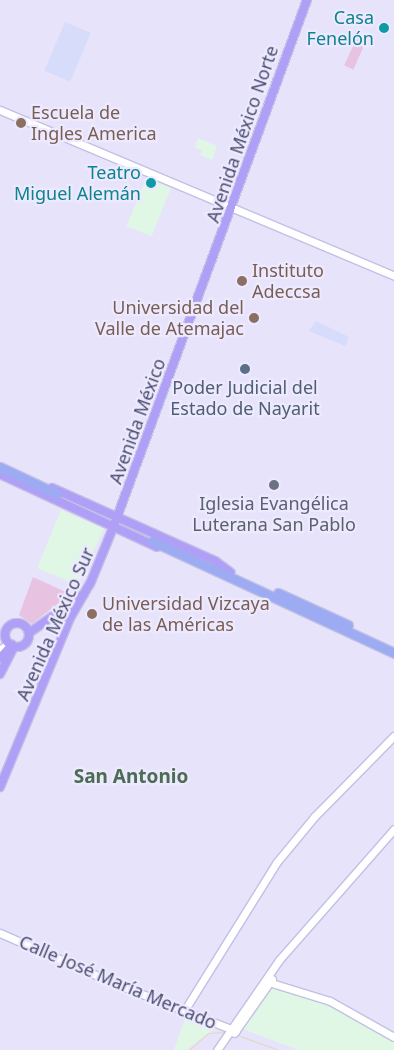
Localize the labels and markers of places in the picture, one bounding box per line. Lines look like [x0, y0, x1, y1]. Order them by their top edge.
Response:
place label: Casa Fenelón [307, 7, 374, 50]
marker: Casa Fenelón [378, 22, 390, 34]
place label: Escuela de Ingles America [31, 102, 157, 144]
marker: Escuela de Ingles America [15, 117, 27, 129]
place label: Teatro Miguel Alemán [14, 162, 141, 204]
marker: Teatro Miguel Alemán [145, 177, 157, 189]
place label: Instituto Adeccsa [252, 260, 324, 302]
marker: Instituto Adeccsa [236, 275, 248, 287]
place label: Universidad del Valle de Atemajac [95, 297, 244, 340]
marker: Universidad del Valle de Atemajac [248, 312, 260, 324]
marker: Poder Judicial del Estado de Nayarit [239, 363, 251, 375]
place label: Poder Judicial del Estado de Nayarit [170, 377, 320, 419]
marker: Iglesia Evangélica Luterana San Pablo [268, 479, 280, 491]
place label: Iglesia Evangélica Luterana San Pablo [192, 493, 356, 536]
place label: Universidad Vizcaya de las Américas [102, 593, 270, 636]
marker: Universidad Vizcaya de las Américas [86, 608, 98, 620]

